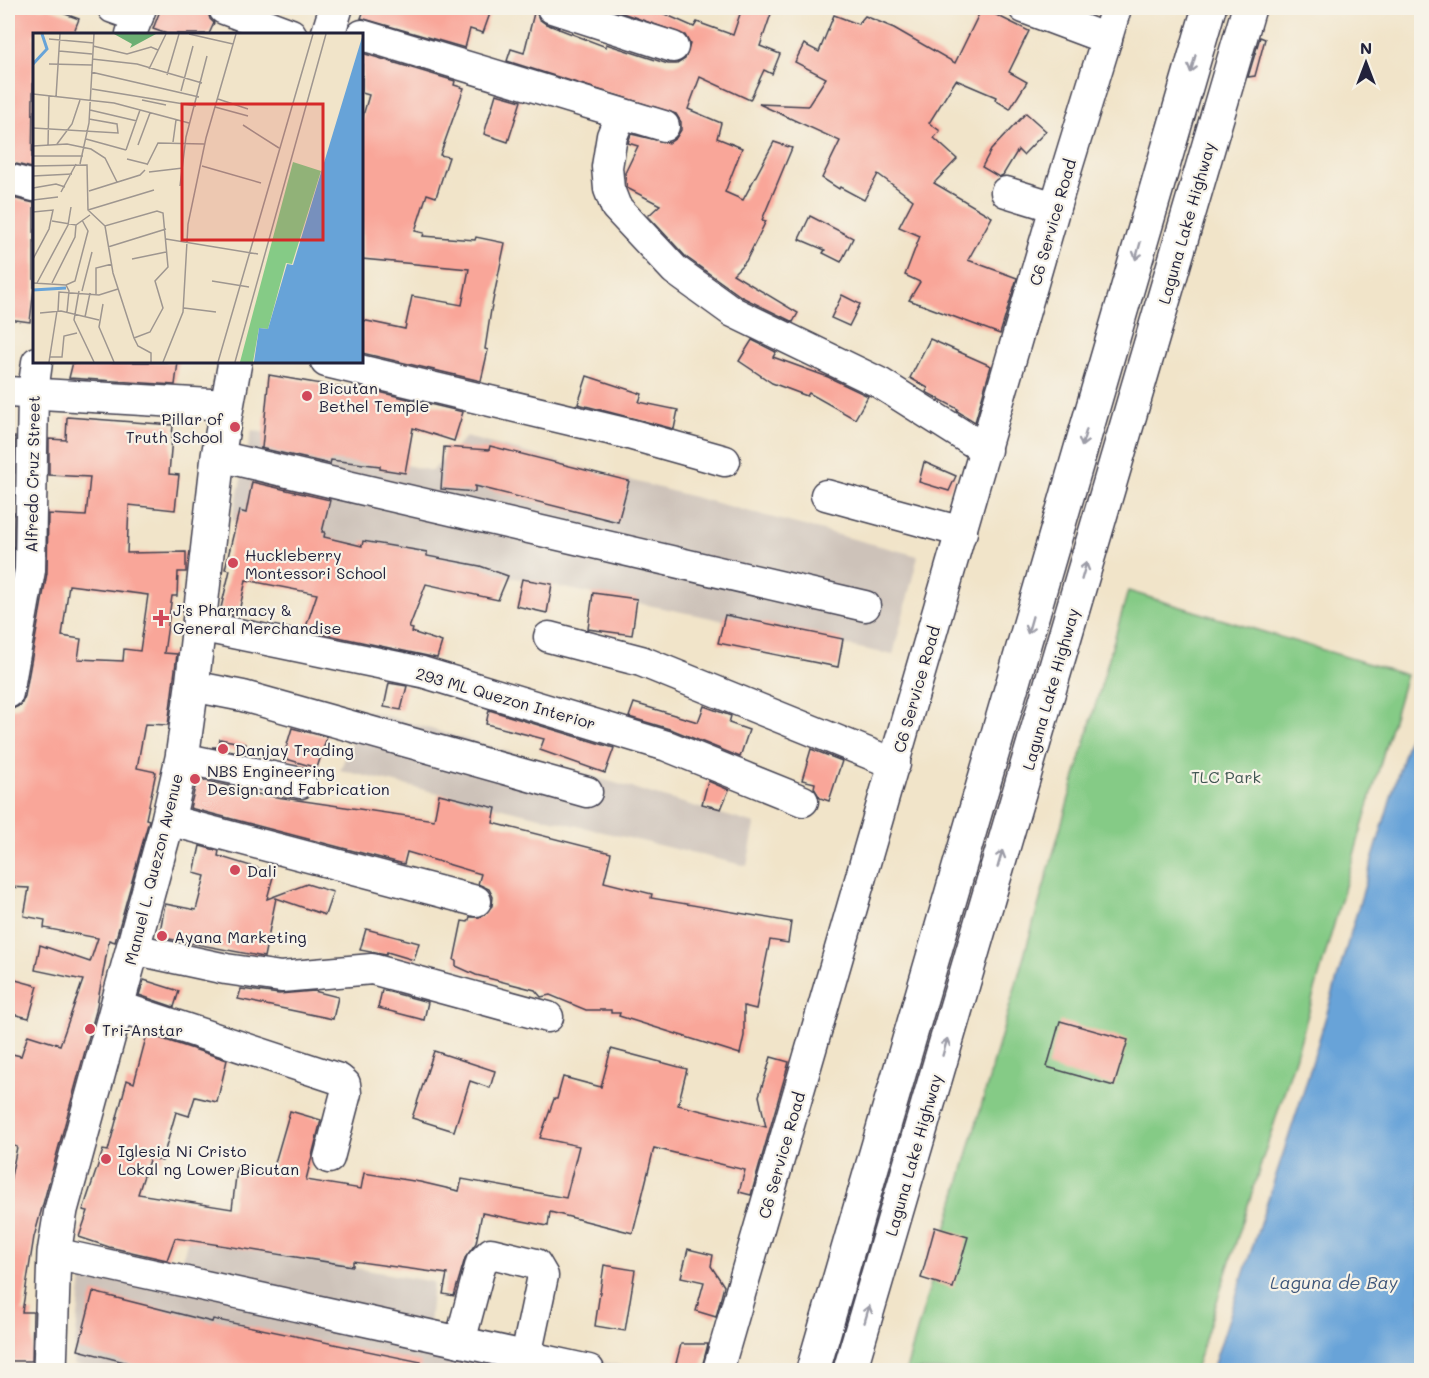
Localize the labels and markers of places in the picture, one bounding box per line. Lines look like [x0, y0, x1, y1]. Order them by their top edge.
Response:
place label: Bicutan Bethel Temple [319, 377, 429, 416]
marker: Bicutan Bethel Temple [300, 389, 314, 403]
place label: Pillar of Truth School [126, 408, 224, 447]
marker: Pillar of Truth School [228, 420, 242, 434]
place label: Huckleberry Montessori School [245, 544, 387, 583]
marker: Huckleberry Montessori School [226, 556, 240, 570]
place label: J's Pharmacy & General Merchandise [173, 599, 341, 638]
marker: J's Pharmacy & General Merchandise [154, 611, 168, 625]
place label: Danjay Trading [235, 739, 354, 760]
marker: Danjay Trading [216, 742, 230, 756]
place label: NBS Engineering Design and Fabrication [207, 760, 390, 799]
marker: NBS Engineering Design and Fabrication [188, 772, 202, 786]
place label: Dali [247, 860, 277, 881]
marker: Dali [228, 863, 242, 877]
place label: Ayana Marketing [174, 926, 307, 947]
marker: Ayana Marketing [155, 929, 169, 943]
place label: Tri-Anstar [102, 1019, 183, 1040]
marker: Tri-Anstar [83, 1022, 97, 1036]
place label: Iglesia Ni Cristo Lokal ng Lower Bicutan [118, 1140, 299, 1179]
marker: Iglesia Ni Cristo Lokal ng Lower Bicutan [99, 1152, 113, 1166]

